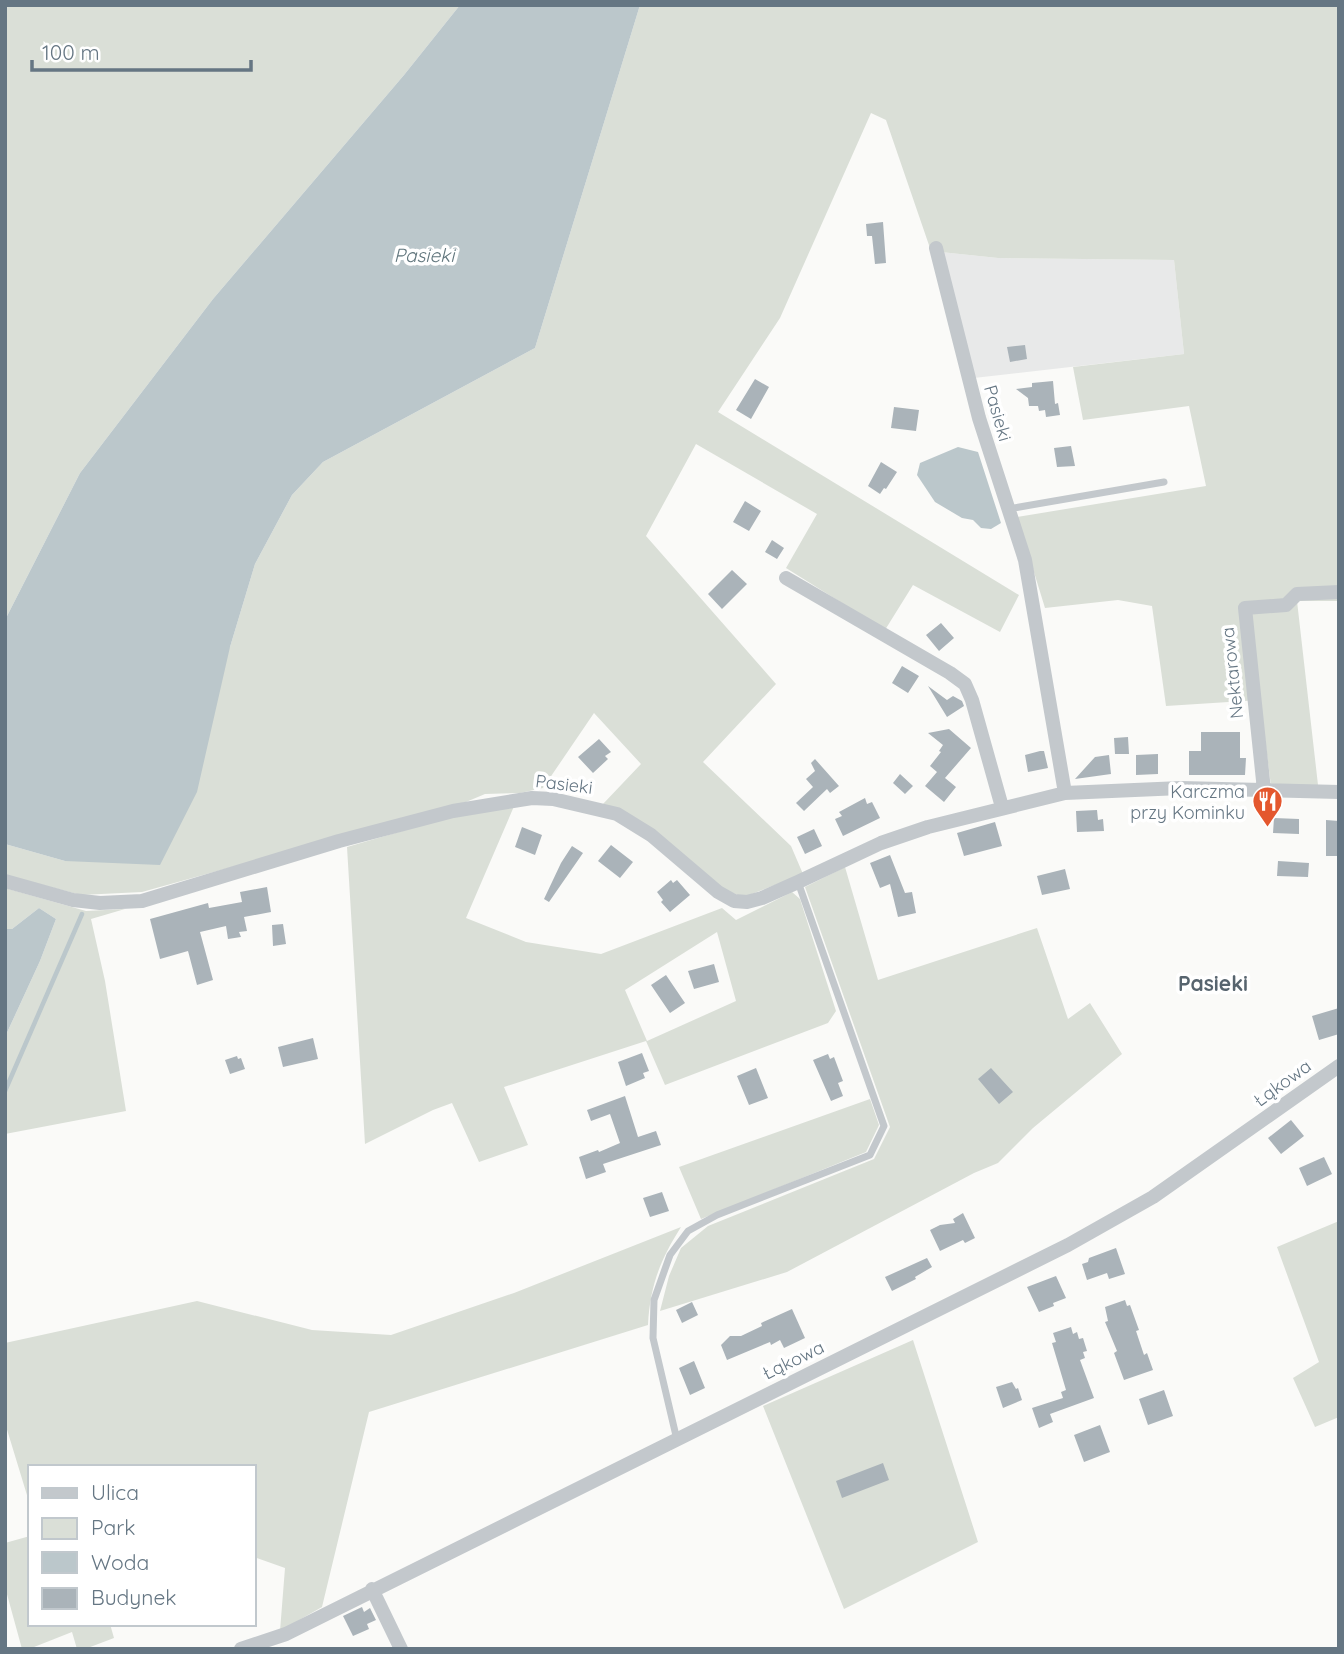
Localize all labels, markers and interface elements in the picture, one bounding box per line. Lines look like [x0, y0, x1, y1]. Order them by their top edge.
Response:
scale bar [32, 28, 250, 72]
text: 100 m [42, 39, 100, 65]
water label: Pasieki [394, 243, 456, 267]
street label: Pasieki [979, 382, 1017, 444]
street label: Nektarowa [1216, 626, 1248, 720]
street label: Pasieki [534, 769, 594, 799]
place label: Karczma przy Kominku [1130, 780, 1245, 824]
restaurant icon: Karczma przy Kominku [1251, 784, 1285, 828]
district label: Pasieki [1178, 970, 1248, 996]
street label: Łąkowa [1249, 1054, 1315, 1112]
street label: Łąkowa [758, 1335, 828, 1385]
legend [28, 1465, 256, 1626]
text: Ulica [91, 1479, 139, 1505]
text: Park [91, 1514, 135, 1540]
text: Woda [91, 1549, 149, 1575]
text: Budynek [91, 1584, 177, 1610]

